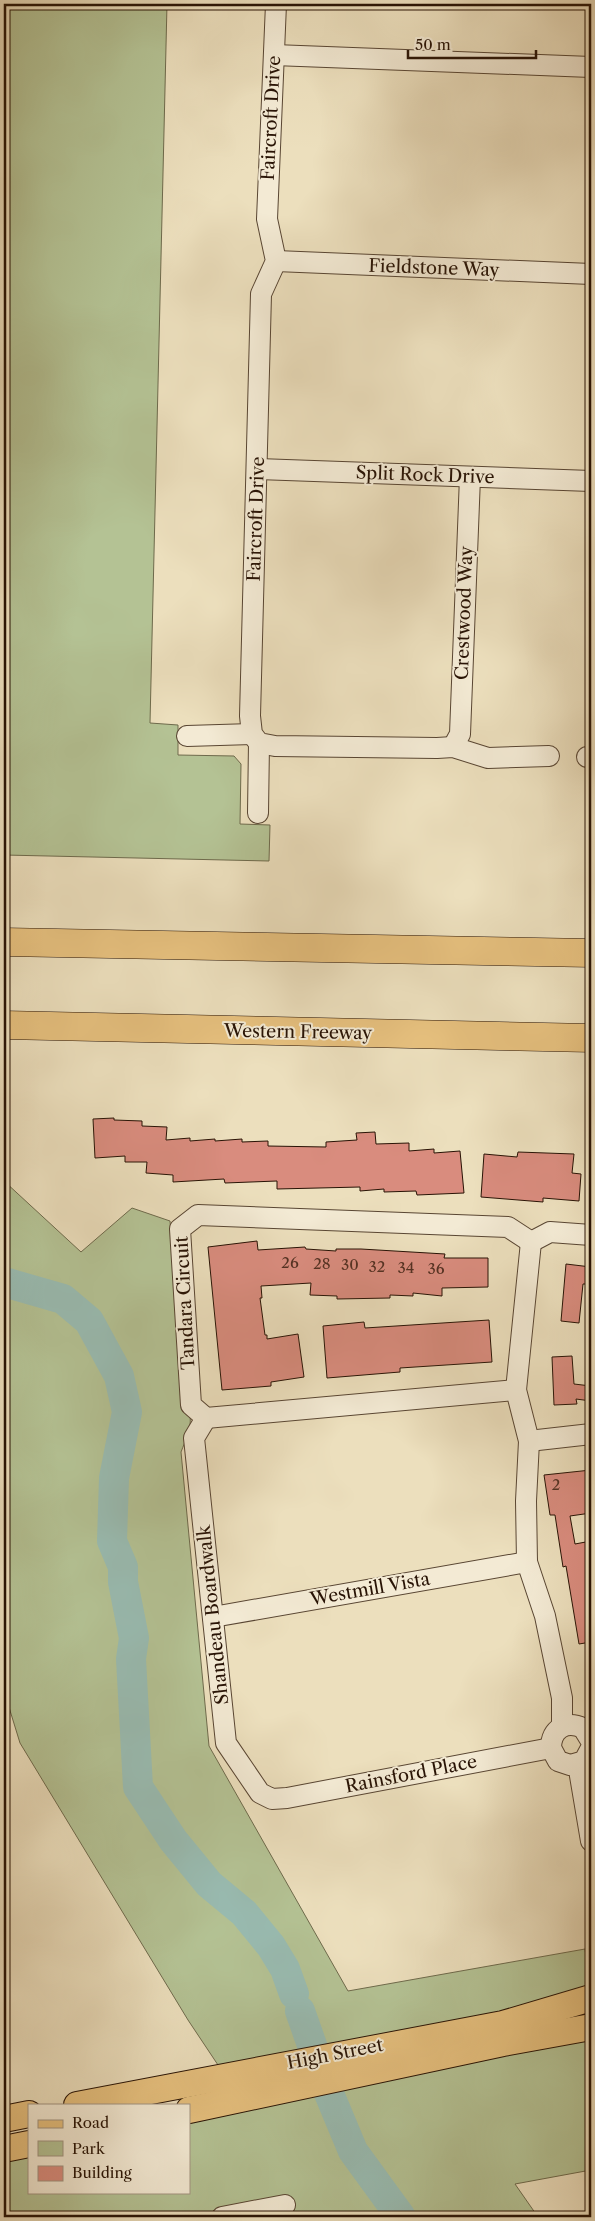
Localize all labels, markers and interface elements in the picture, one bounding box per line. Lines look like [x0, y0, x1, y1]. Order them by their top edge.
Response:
scale bar [408, 28, 535, 60]
text: 50 m [415, 35, 451, 54]
street label: Faircroft Drive [257, 55, 285, 181]
street label: Fieldstone Way [368, 255, 501, 281]
street label: Faircroft Drive [243, 456, 269, 582]
street label: Split Rock Drive [355, 462, 495, 488]
street label: Crestwood Way [451, 545, 477, 680]
street label: Western Freeway [223, 1020, 373, 1044]
street label: Tandara Circuit [170, 1235, 199, 1370]
house number: 26 [281, 1253, 299, 1272]
house number: 28 [313, 1254, 331, 1273]
house number: 30 [341, 1255, 359, 1274]
house number: 32 [369, 1257, 385, 1276]
house number: 34 [398, 1258, 414, 1277]
house number: 36 [427, 1259, 445, 1278]
house number: 2 [552, 1475, 560, 1494]
street label: Shandeau Boardwalk [192, 1523, 233, 1706]
street label: Westmill Vista [307, 1568, 432, 1611]
street label: Rainsford Place [343, 1750, 479, 1798]
street label: High Street [285, 2034, 386, 2074]
legend [28, 2104, 190, 2194]
text: Road [72, 2113, 109, 2132]
text: Park [72, 2139, 106, 2158]
text: Building [72, 2163, 132, 2182]

